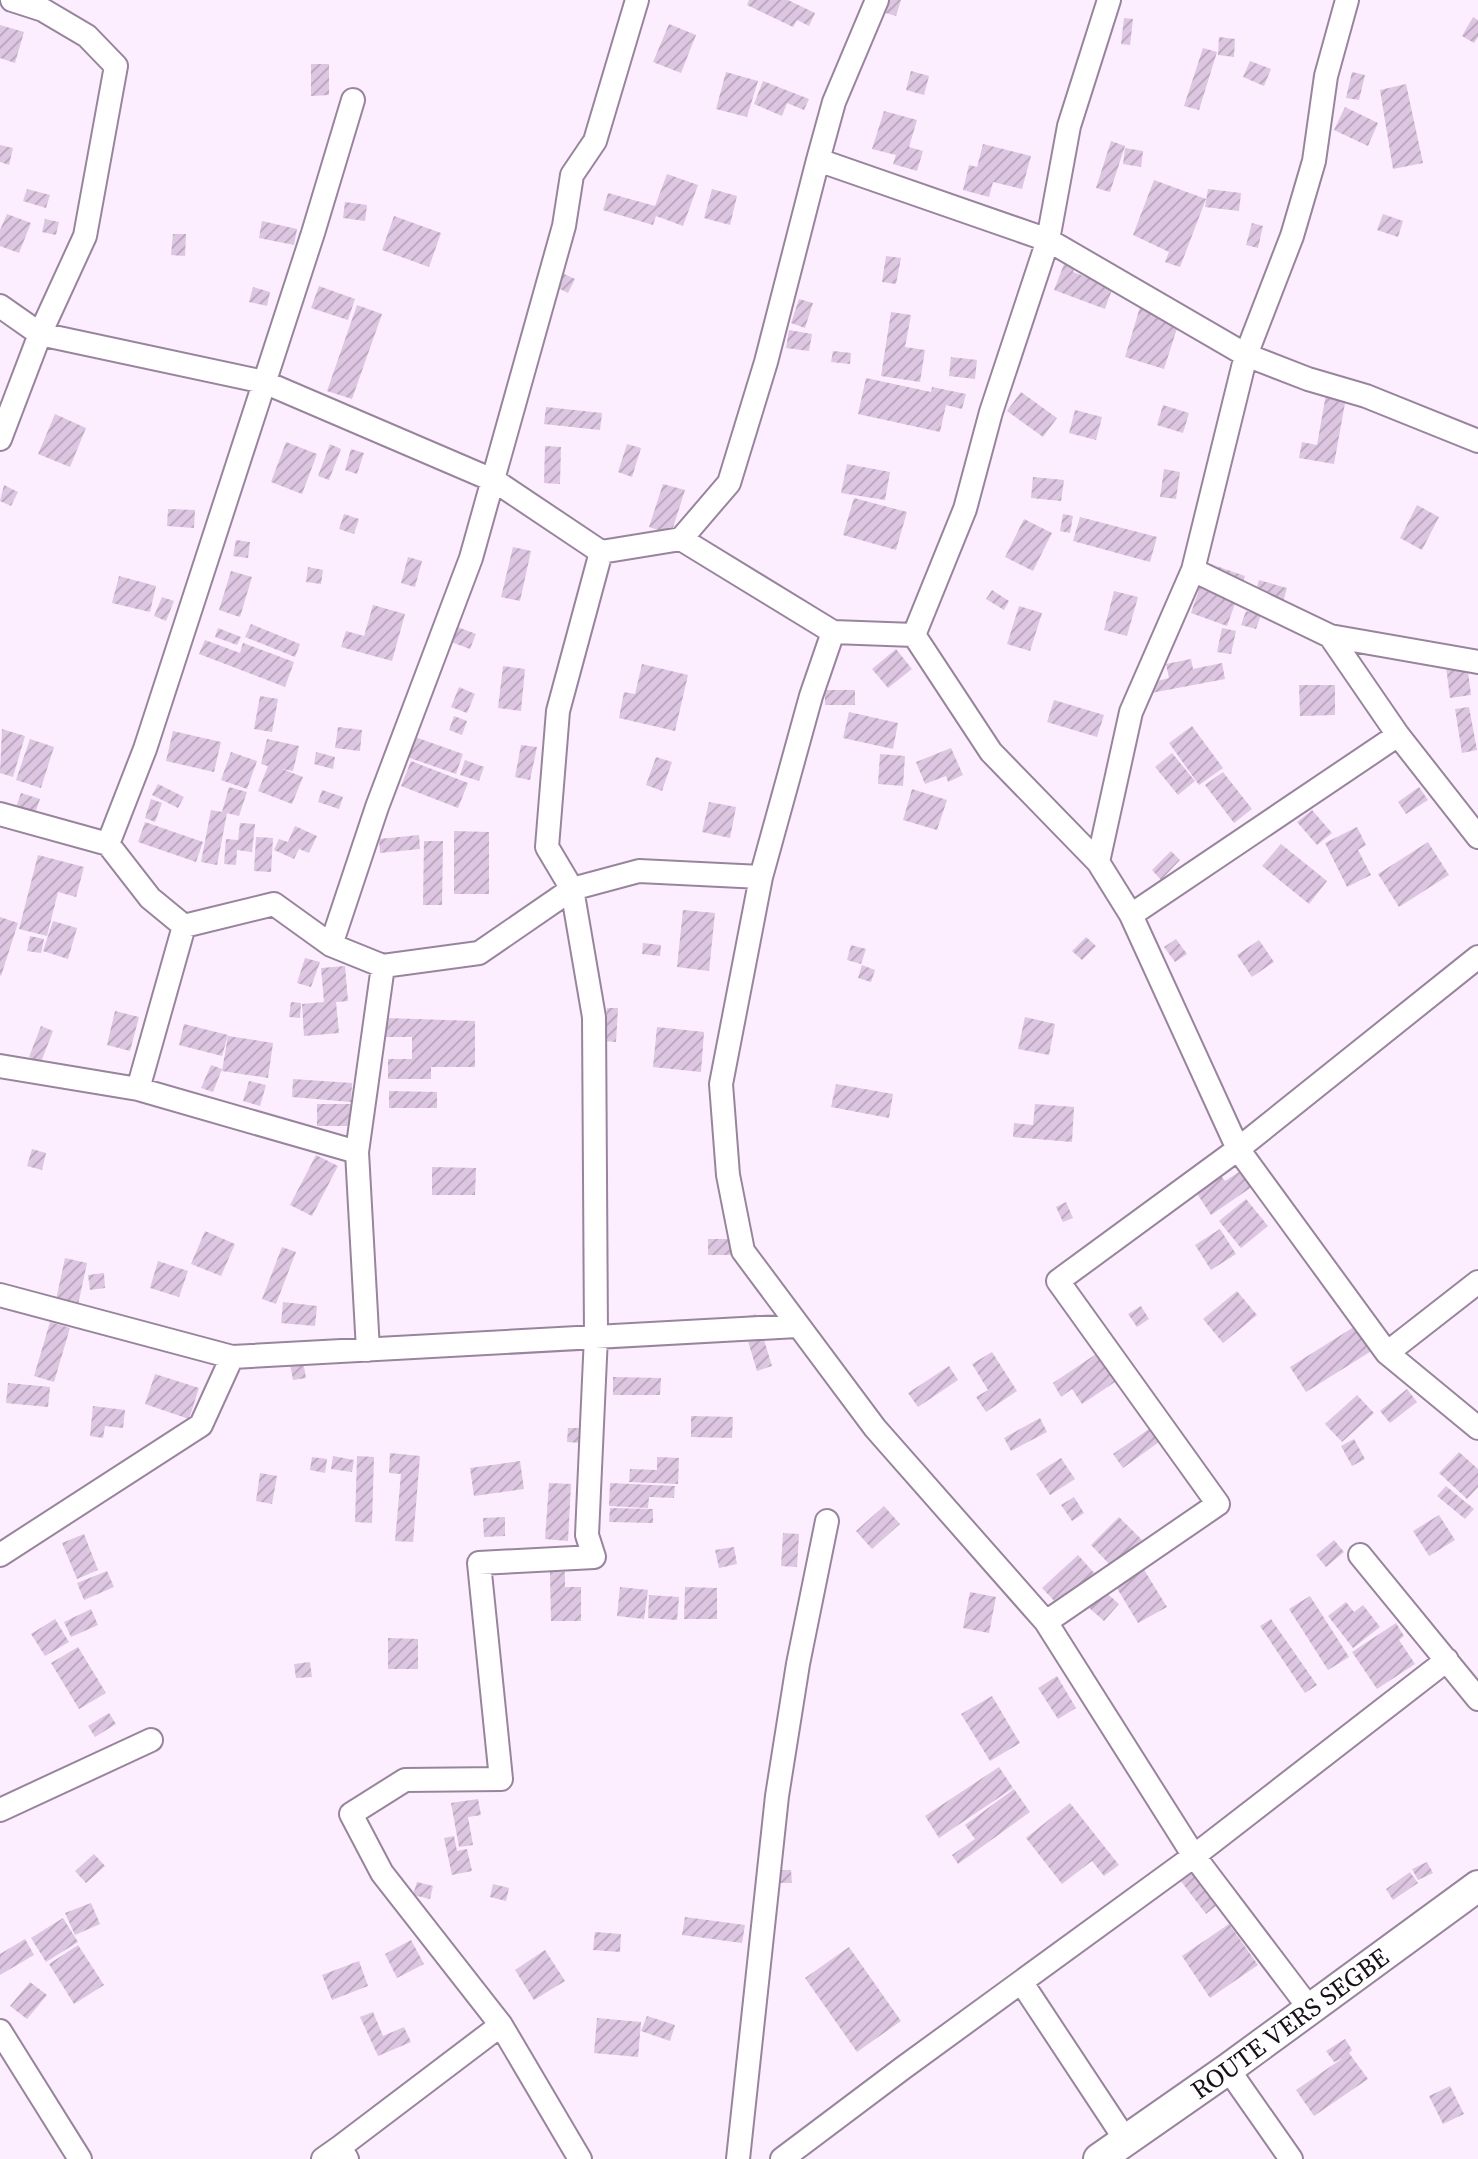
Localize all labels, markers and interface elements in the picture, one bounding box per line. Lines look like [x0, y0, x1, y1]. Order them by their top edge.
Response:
street label: ROUTE VERS SEGBE [1184, 1939, 1396, 2108]

